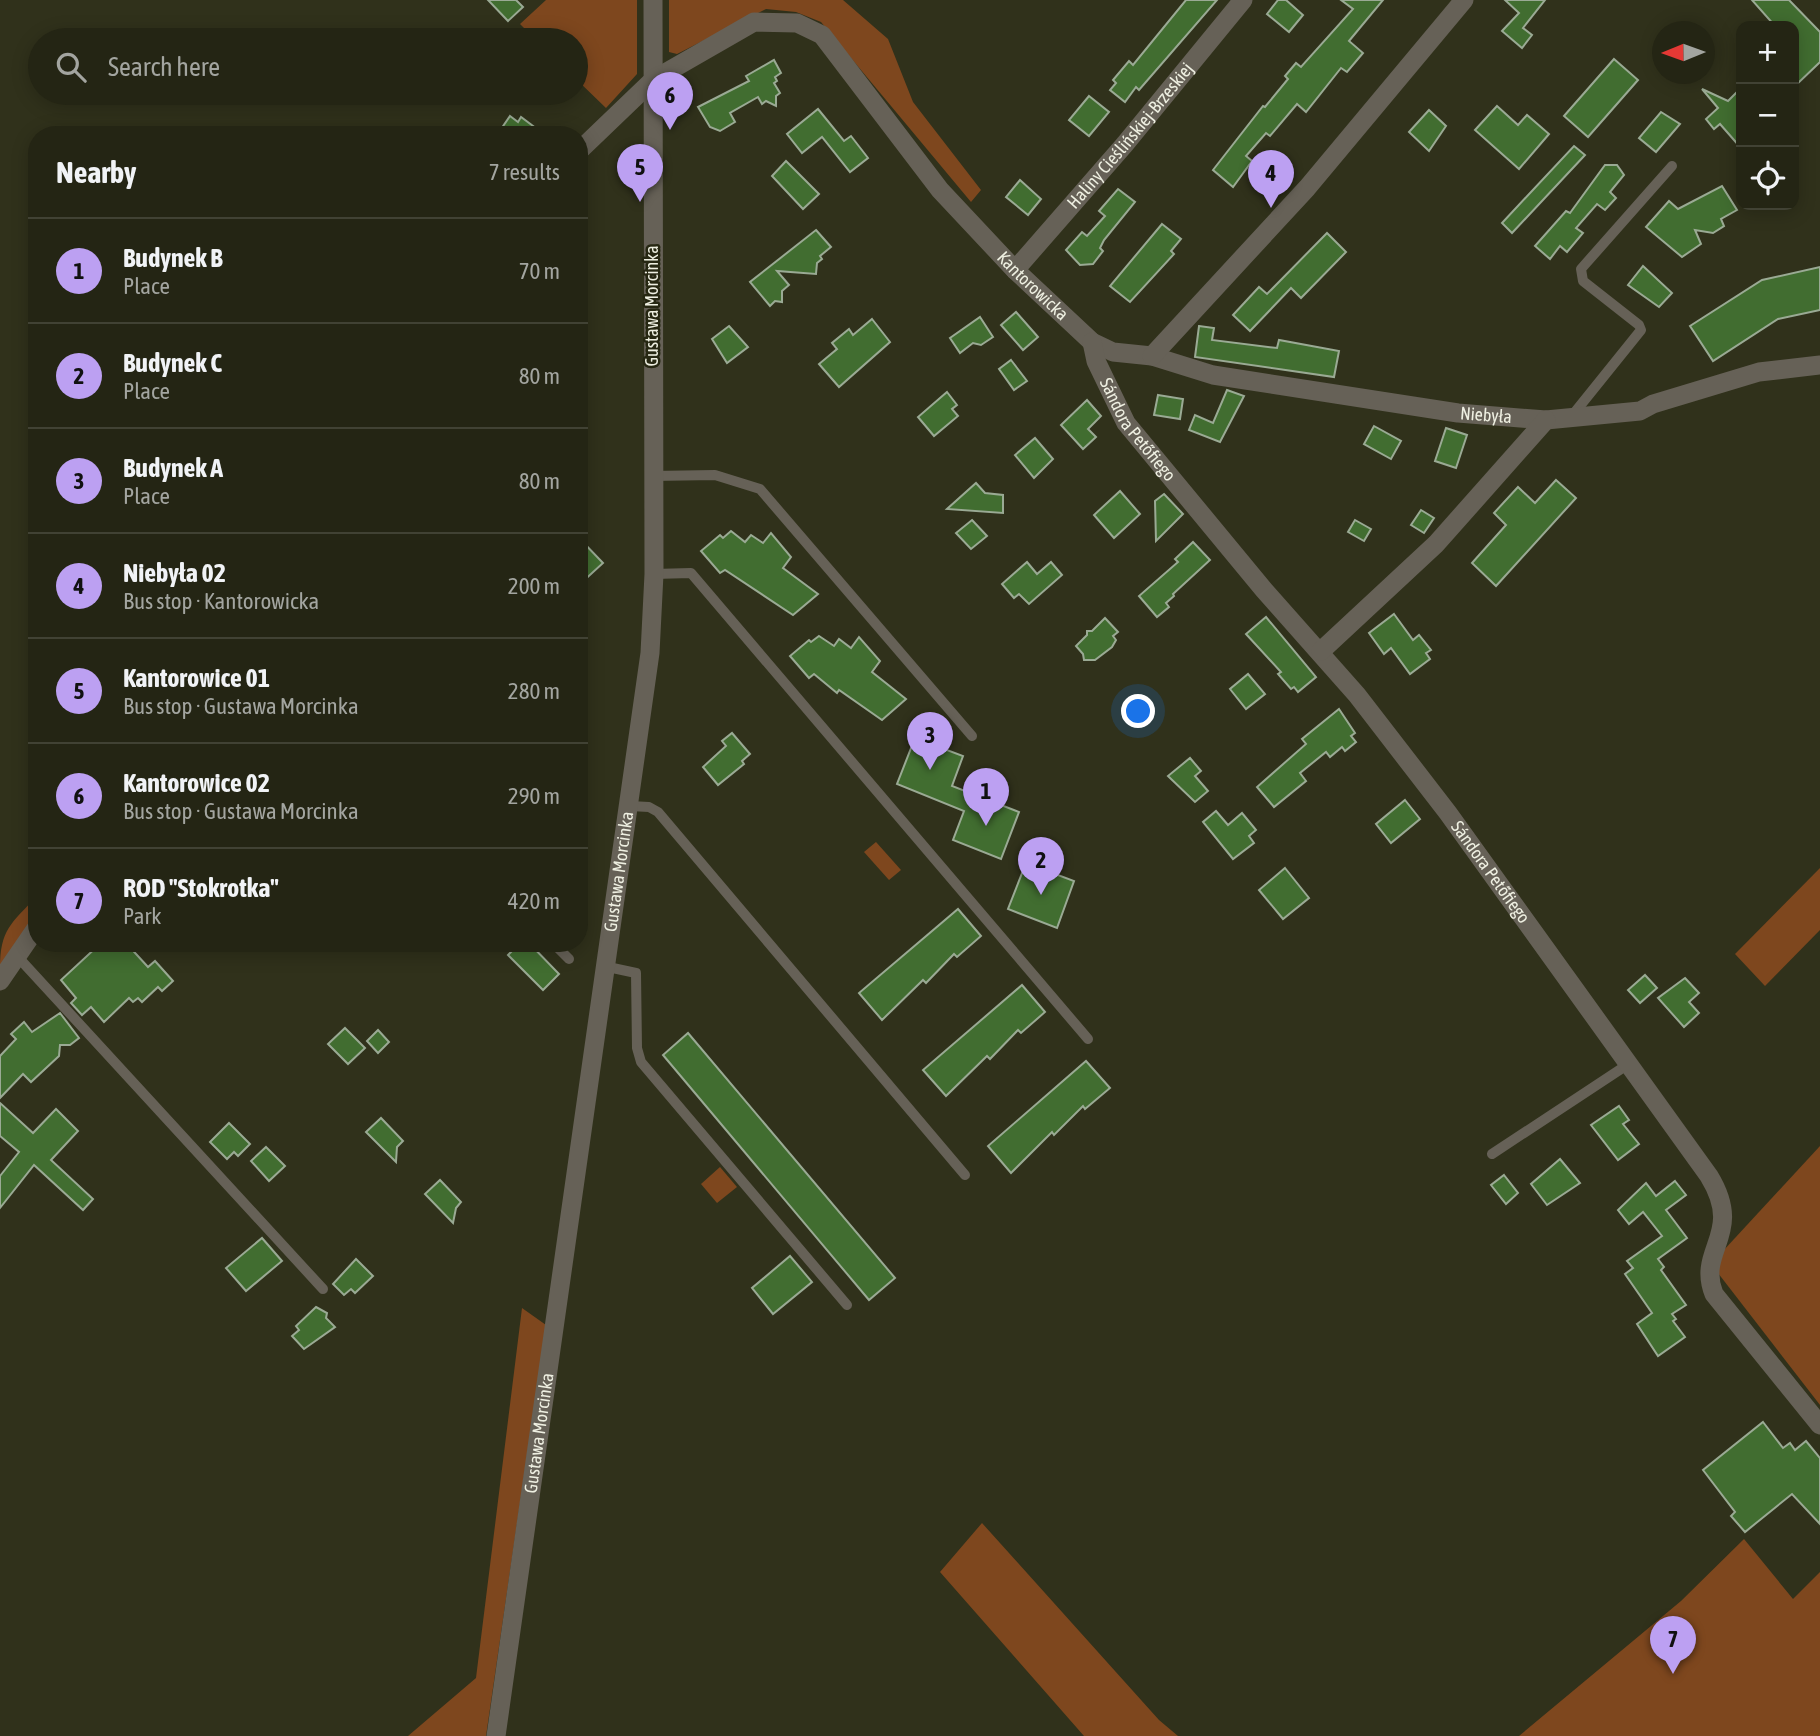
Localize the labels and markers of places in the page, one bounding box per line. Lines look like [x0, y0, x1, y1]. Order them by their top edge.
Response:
pin: 6 [647, 72, 693, 130]
pin: 5 [617, 144, 663, 202]
pin: 4 [1248, 150, 1294, 208]
pin: 3 [907, 712, 953, 770]
pin: 1 [963, 768, 1009, 826]
pin: 2 [1018, 837, 1064, 895]
pin: 7 [1650, 1616, 1696, 1674]

